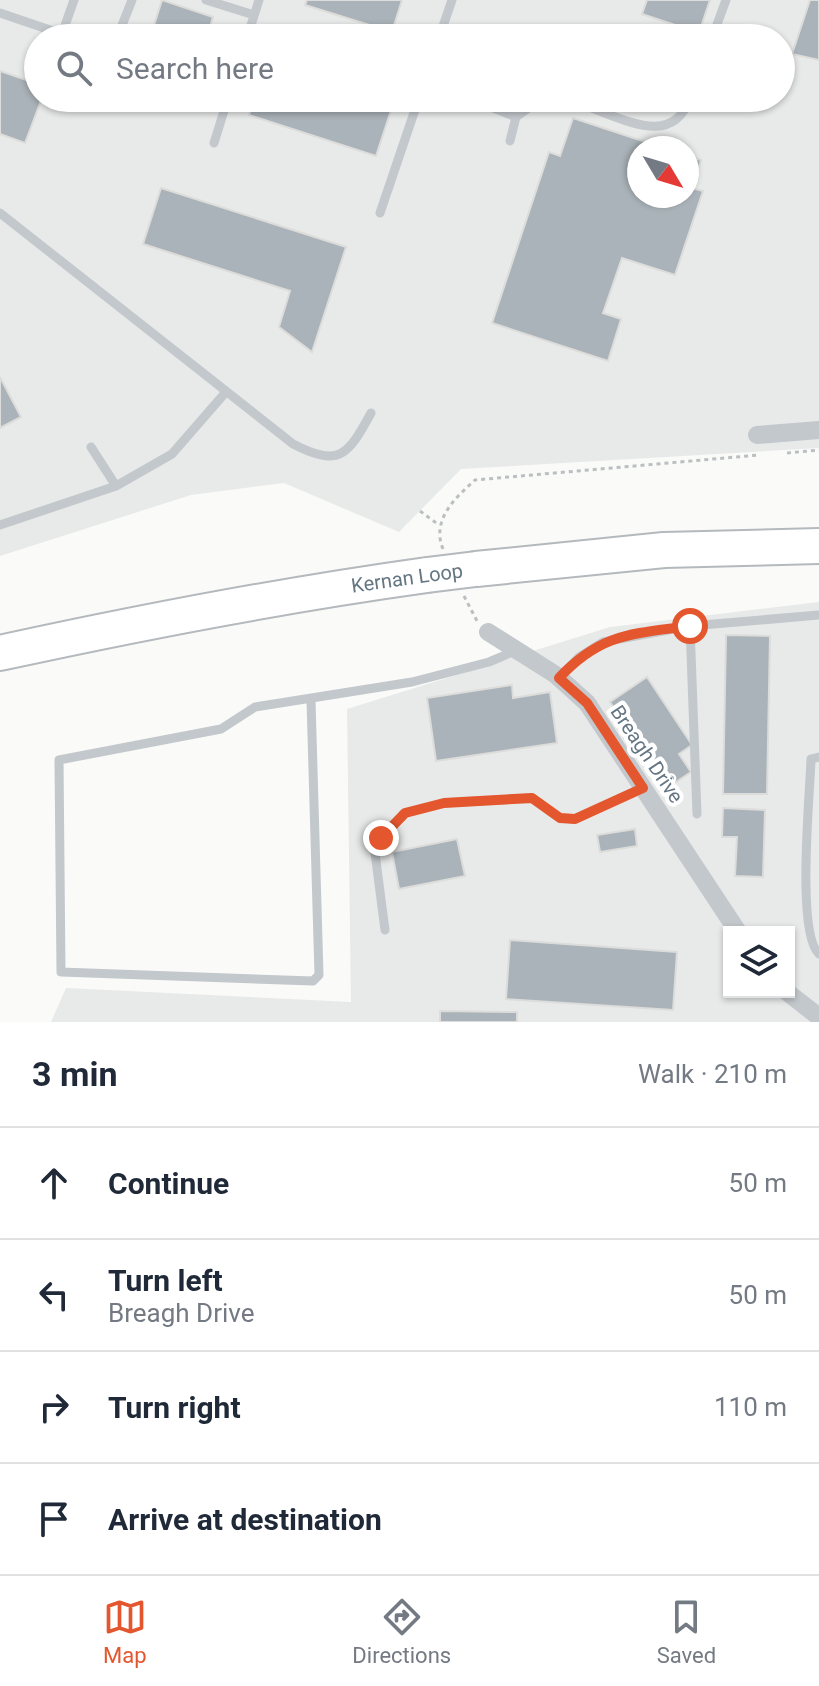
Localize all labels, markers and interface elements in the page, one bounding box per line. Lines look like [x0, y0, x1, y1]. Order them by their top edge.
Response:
search box [24, 24, 795, 112]
icon: search [52, 46, 96, 90]
text: Search here [116, 51, 274, 86]
north arrow [627, 136, 699, 208]
street label: Kernan Loop [350, 558, 464, 598]
route start [672, 608, 708, 644]
street label: Breagh Drive [606, 701, 688, 807]
route end [363, 820, 399, 856]
map controls [723, 926, 795, 998]
button: layers [723, 926, 795, 998]
text: 3 min [32, 1054, 117, 1094]
text: Walk · 210 m [638, 1059, 787, 1089]
icon: ahead [32, 1161, 76, 1205]
text: Continue [108, 1166, 229, 1201]
text: 50 m [729, 1168, 787, 1198]
text: Turn left [108, 1263, 223, 1298]
icon: left [32, 1273, 76, 1317]
text: 50 m [729, 1280, 787, 1310]
text: Breagh Drive [108, 1298, 254, 1328]
icon: right [32, 1385, 76, 1429]
text: Turn right [108, 1390, 241, 1425]
text: 110 m [714, 1392, 787, 1422]
icon: arrive [32, 1497, 76, 1541]
text: Arrive at destination [108, 1502, 382, 1537]
tab: Map [103, 1595, 147, 1668]
tab: Directions [352, 1595, 451, 1668]
tab: Saved [657, 1595, 716, 1668]

